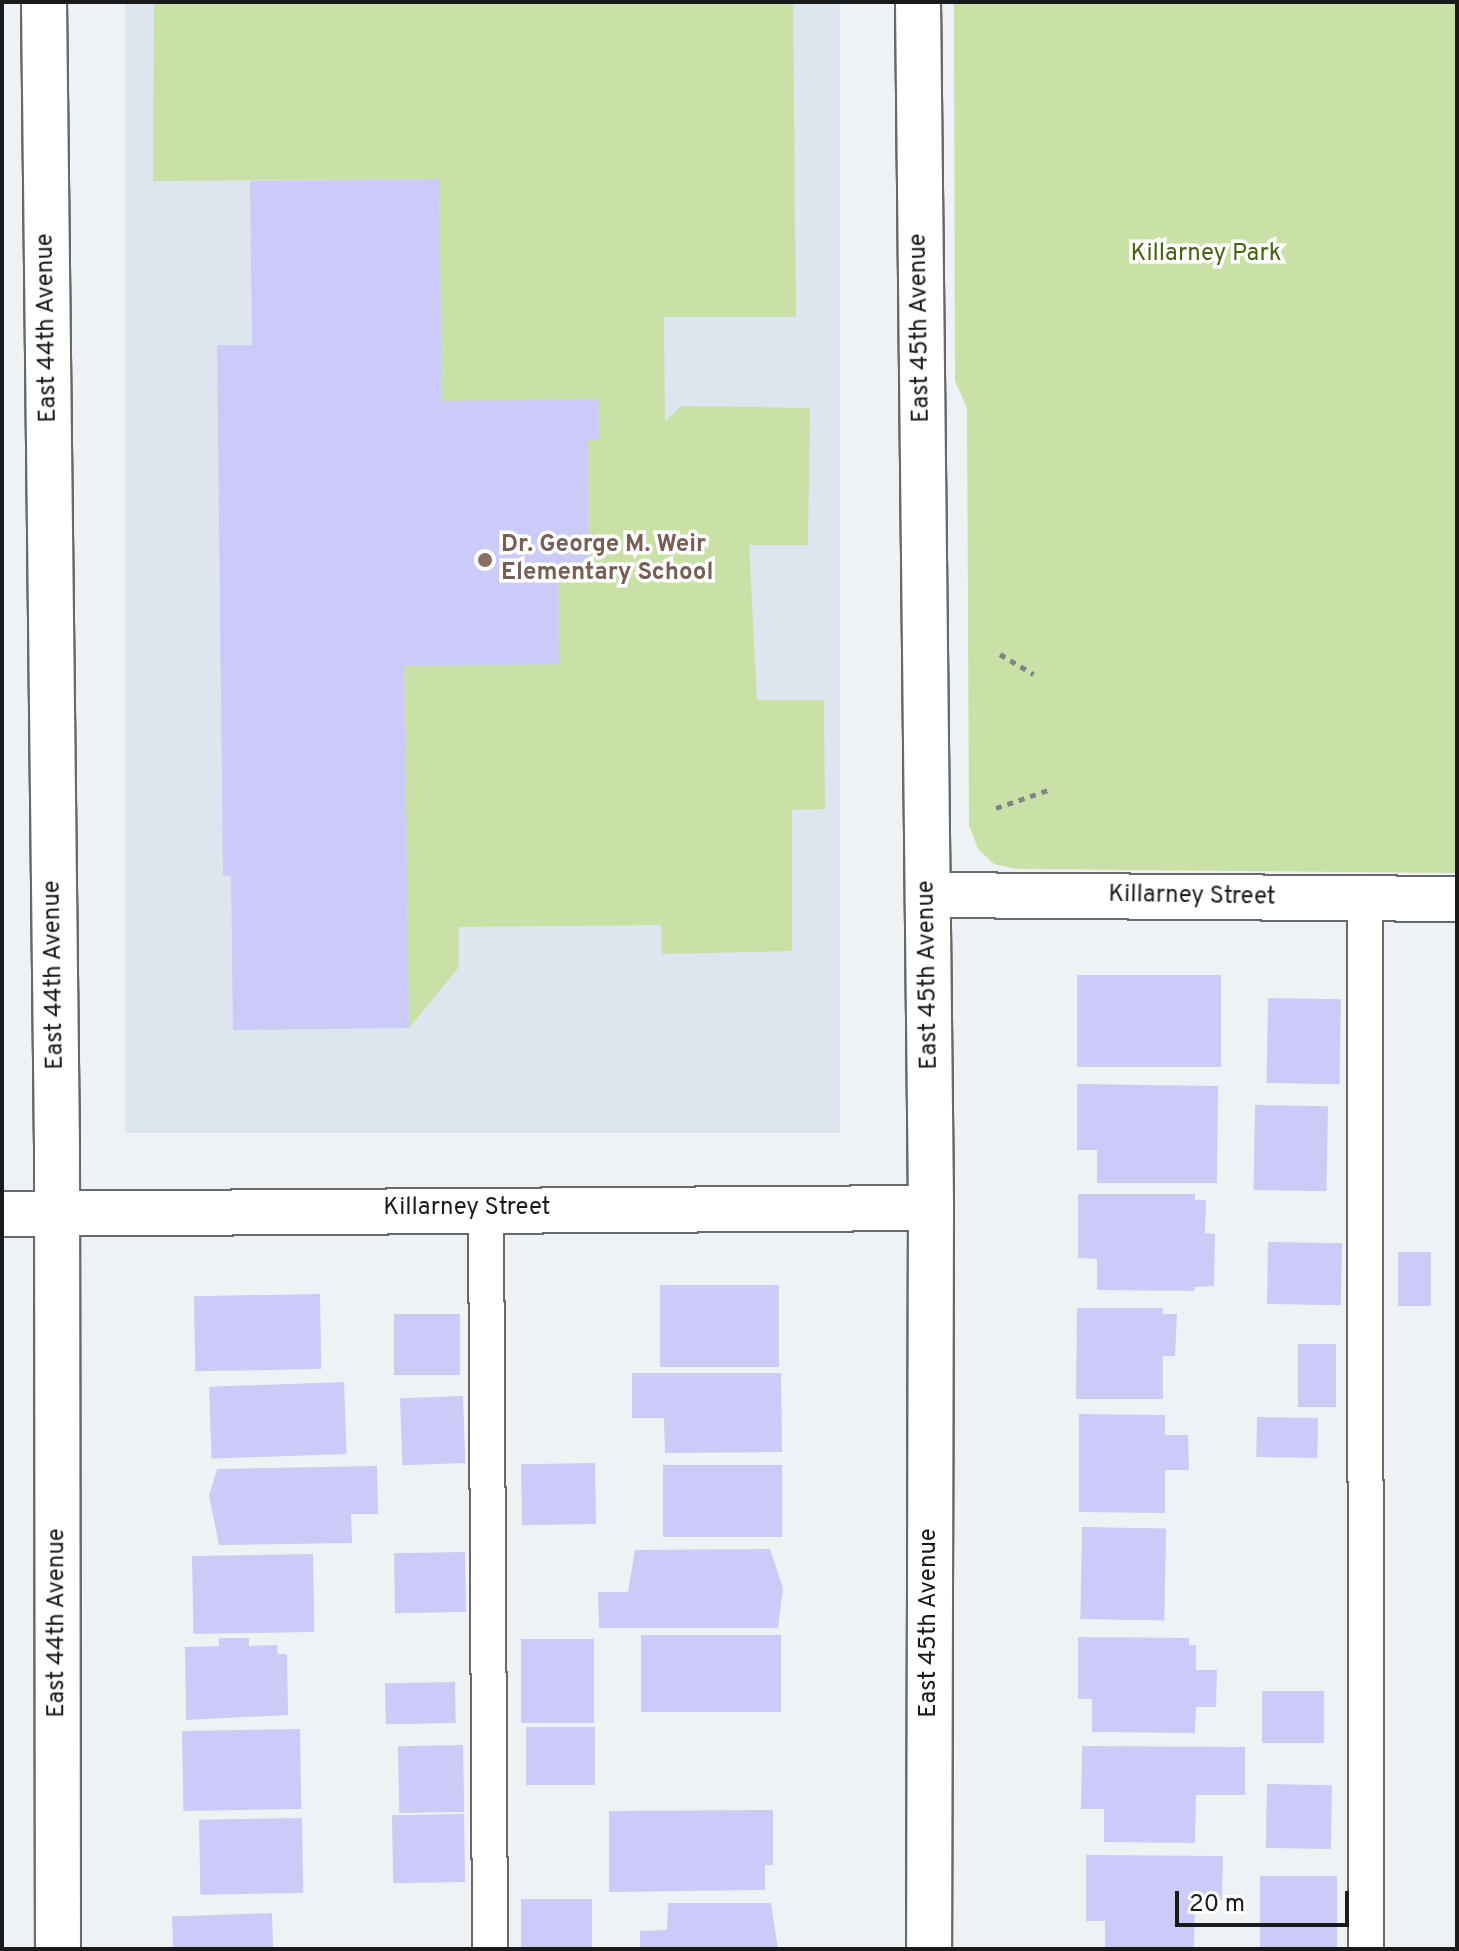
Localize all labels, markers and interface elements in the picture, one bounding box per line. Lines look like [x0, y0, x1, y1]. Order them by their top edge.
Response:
street label: East 44th Avenue [32, 233, 64, 423]
street label: East 45th Avenue [905, 233, 937, 423]
park label: Killarney Park [1131, 241, 1281, 269]
place label: Dr. George M. Weir Elementary School [501, 532, 713, 588]
marker: Dr. George M. Weir Elementary School [476, 551, 494, 569]
street label: East 44th Avenue [39, 880, 71, 1070]
street label: East 45th Avenue [913, 880, 945, 1070]
street label: Killarney Street [1108, 881, 1276, 913]
street label: Killarney Street [383, 1195, 551, 1223]
street label: East 44th Avenue [44, 1528, 72, 1718]
street label: East 45th Avenue [916, 1528, 944, 1718]
scale bar [1179, 1875, 1353, 1925]
text: 20 m [1189, 1890, 1245, 1920]

